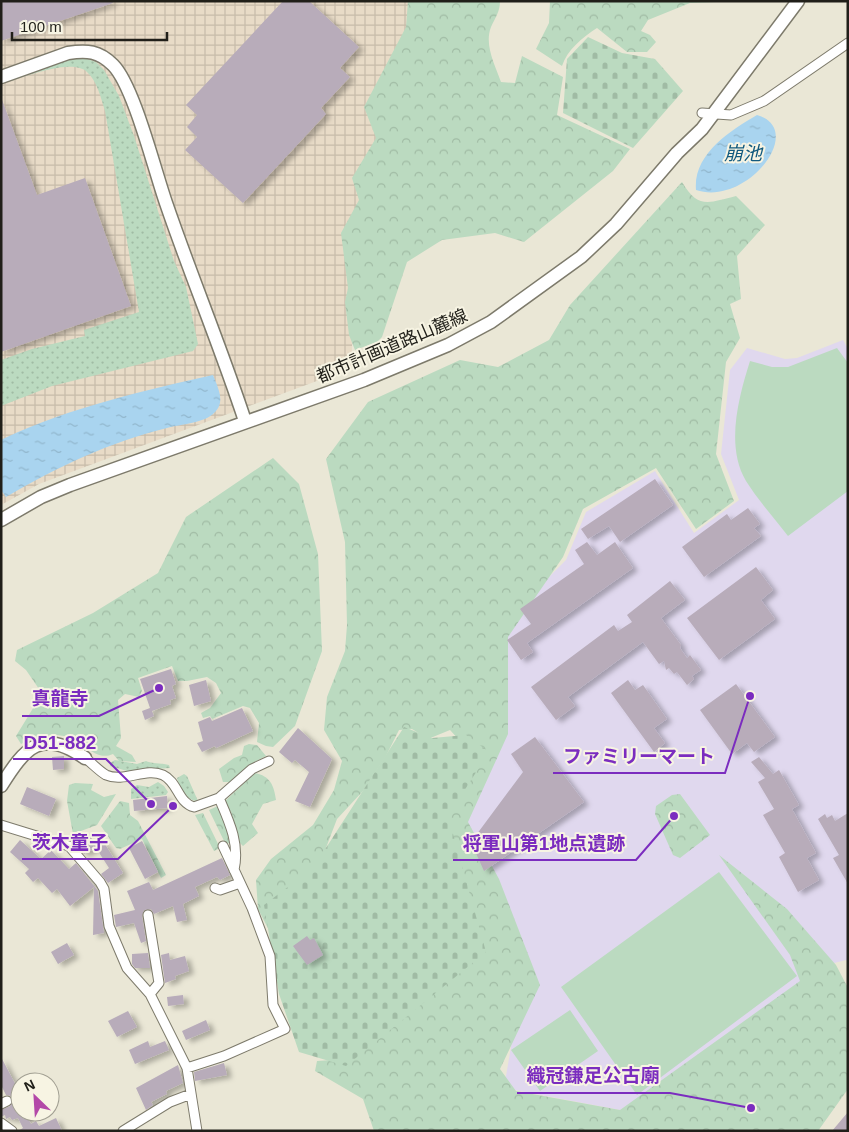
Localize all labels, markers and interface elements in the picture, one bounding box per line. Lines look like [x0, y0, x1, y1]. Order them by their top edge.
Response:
scale bar [12, 10, 168, 42]
text: 100 m [20, 18, 62, 35]
water label: 崩池 [724, 143, 764, 164]
street label: 都市計画道路山麓線 [314, 305, 470, 387]
callout: 真龍寺 [22, 682, 99, 716]
text: 真龍寺 [31, 688, 89, 709]
callout: D51-882 [13, 725, 106, 759]
text: D51-882 [24, 732, 96, 753]
callout: ファミリーマート [553, 739, 725, 773]
text: ファミリーマート [563, 746, 715, 767]
callout: 茨木童子 [22, 825, 118, 859]
callout: 将軍山第1地点遺跡 [453, 826, 636, 860]
text: 茨木童子 [32, 832, 108, 853]
text: 将軍山第1地点遺跡 [463, 833, 625, 854]
callout: 織冠鎌足公古廟 [517, 1059, 670, 1093]
text: 織冠鎌足公古廟 [526, 1065, 660, 1086]
north arrow [10, 1072, 60, 1122]
text: N [22, 1076, 37, 1095]

